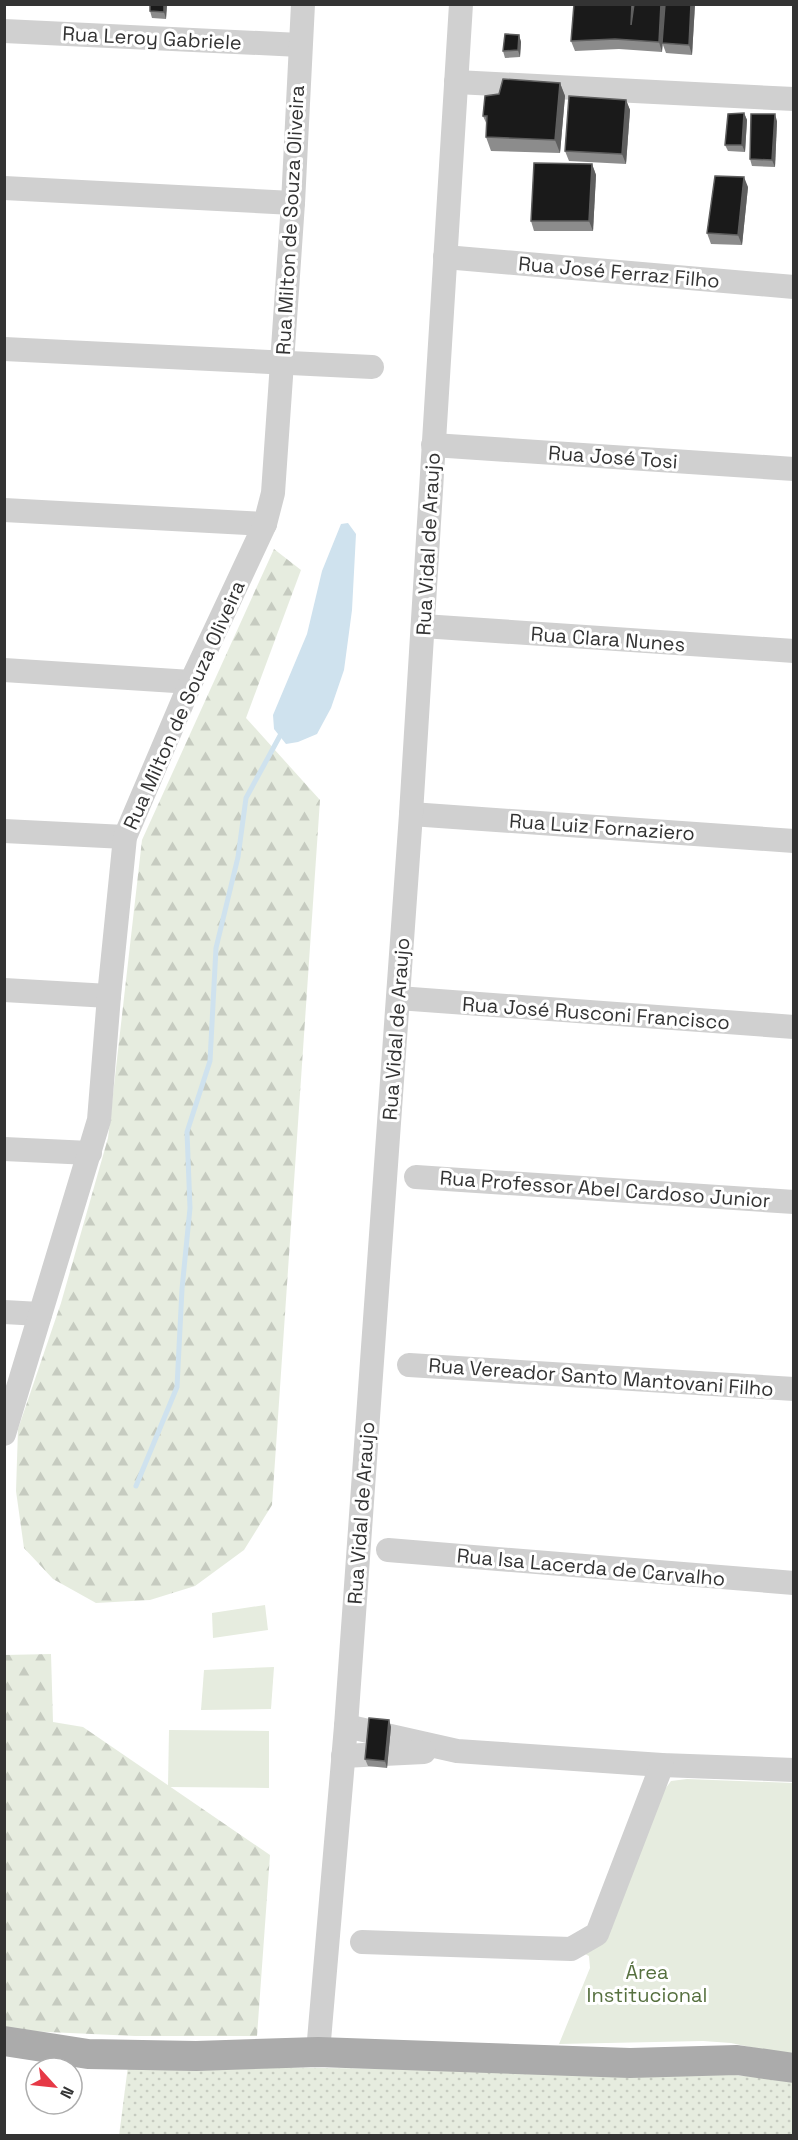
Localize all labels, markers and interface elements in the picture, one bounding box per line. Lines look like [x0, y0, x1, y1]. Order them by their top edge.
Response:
street label: Rua Leroy Gabriele [62, 20, 242, 56]
street label: Rua Milton de Souza Oliveira [270, 85, 310, 355]
street label: Rua José Ferraz Filho [517, 250, 721, 294]
street label: Rua José Tosi [547, 440, 679, 474]
street label: Rua Vidal de Araujo [410, 452, 446, 636]
street label: Rua Milton de Souza Oliveira [117, 576, 251, 834]
street label: Rua Clara Nunes [530, 621, 686, 657]
street label: Rua Luiz Fornaziero [508, 808, 696, 846]
street label: Rua Vidal de Araujo [377, 937, 415, 1121]
street label: Rua José Rusconi Francisco [461, 991, 731, 1035]
street label: Rua Professor Abel Cardoso Junior [439, 1164, 771, 1214]
street label: Rua Vereador Santo Mantovani Filho [428, 1352, 774, 1402]
street label: Rua Vidal de Araujo [342, 1421, 380, 1605]
street label: Rua Isa Lacerda de Carvalho [456, 1542, 726, 1592]
park label: Área Institucional [587, 1959, 707, 2008]
north arrow [24, 2056, 84, 2116]
text: N [55, 2083, 79, 2102]

